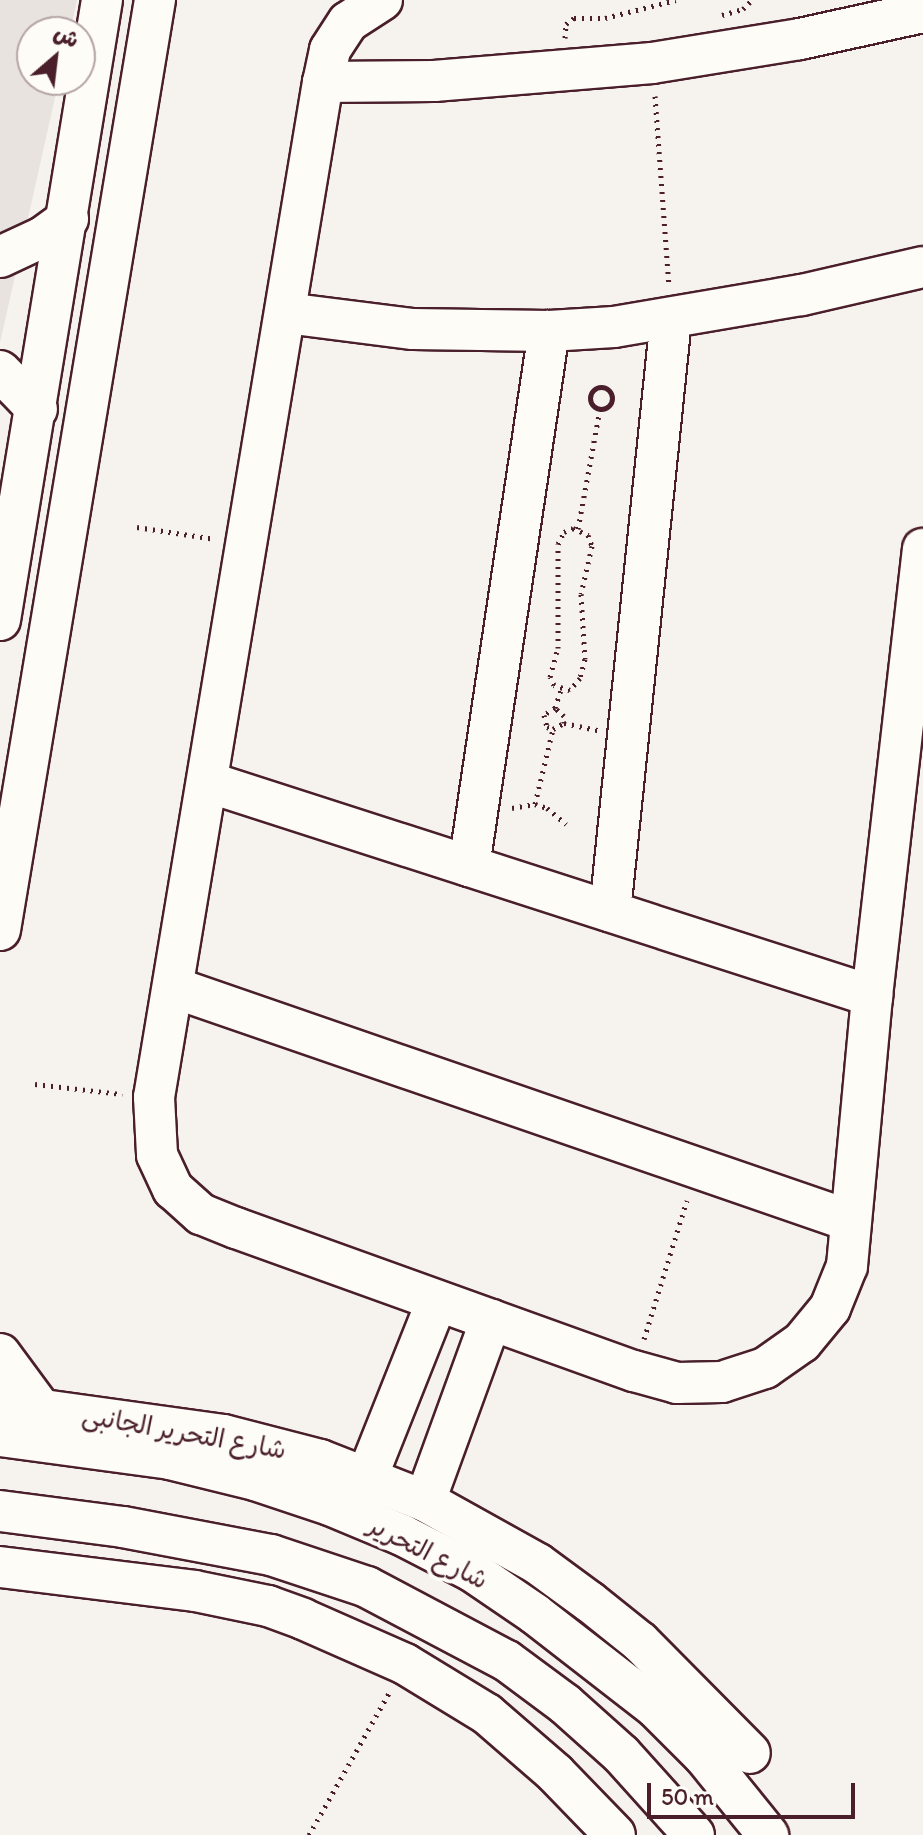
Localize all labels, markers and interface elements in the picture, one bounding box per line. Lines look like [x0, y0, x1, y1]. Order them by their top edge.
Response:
north arrow [16, 16, 96, 96]
text: ش [50, 19, 84, 54]
street label: شارع التحرير الجانبى [80, 1400, 288, 1466]
street label: شارع التحرير [363, 1510, 493, 1596]
scale bar [651, 1767, 859, 1817]
text: 50 m [661, 1782, 714, 1811]

